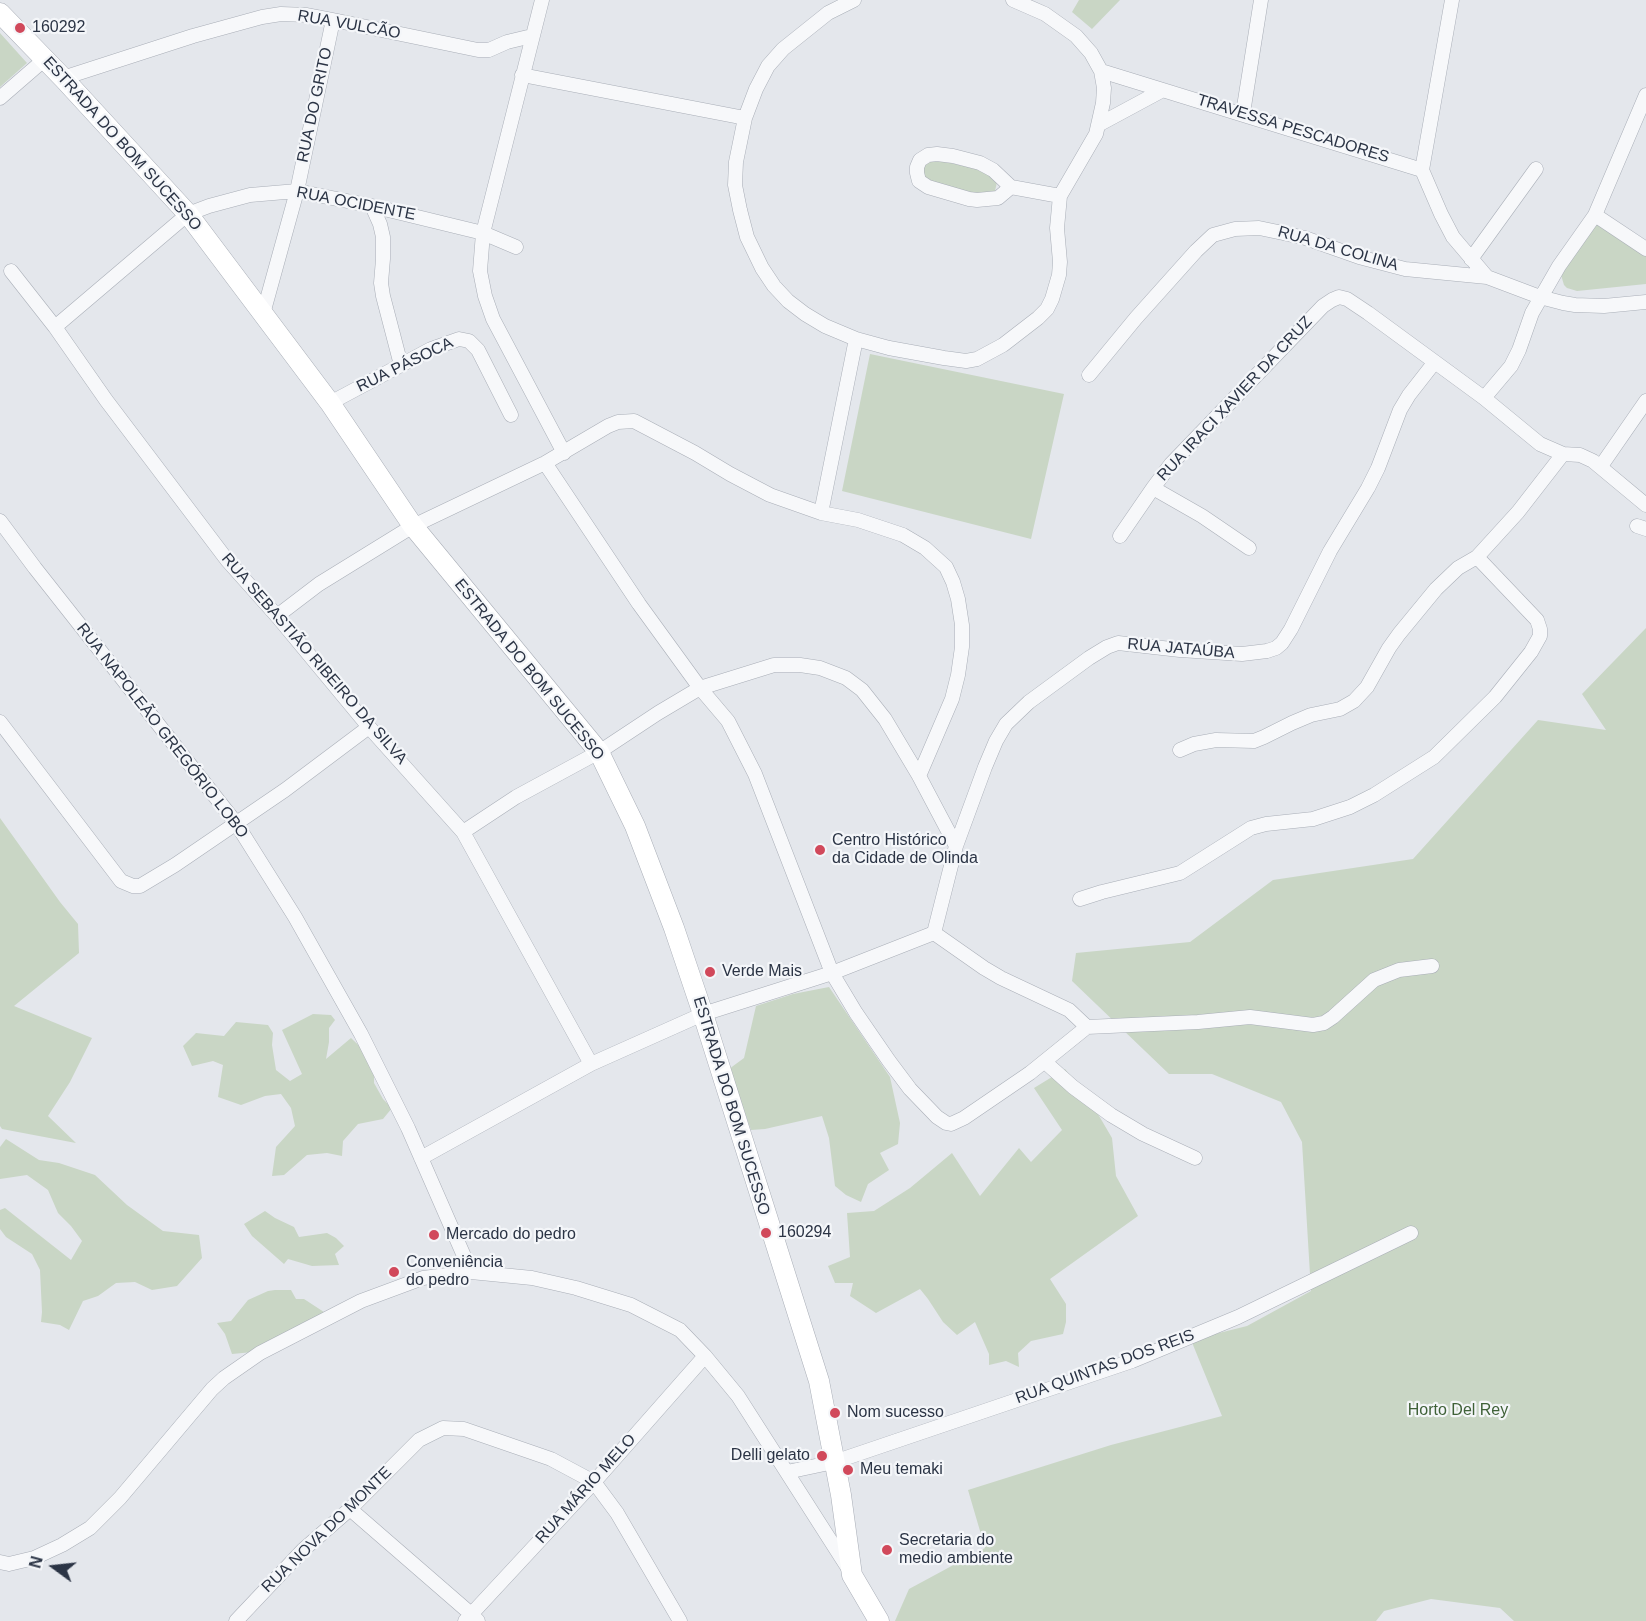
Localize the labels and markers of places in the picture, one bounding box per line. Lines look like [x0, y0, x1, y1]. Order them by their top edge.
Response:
place label: 160292 [32, 18, 85, 38]
marker: 160292 [13, 21, 27, 35]
place label: Centro Histórico da Cidade de Olinda [832, 831, 978, 869]
marker: Centro Histórico da Cidade de Olinda [813, 843, 827, 857]
place label: Verde Mais [722, 962, 802, 982]
marker: Verde Mais [703, 965, 717, 979]
place label: 160294 [778, 1223, 831, 1243]
place label: Mercado do pedro [446, 1225, 576, 1245]
marker: 160294 [759, 1226, 773, 1240]
marker: Mercado do pedro [427, 1228, 441, 1242]
place label: Conveniência do pedro [406, 1253, 503, 1291]
marker: Conveniência do pedro [387, 1265, 401, 1279]
place label: Nom sucesso [847, 1403, 944, 1423]
marker: Nom sucesso [828, 1406, 842, 1420]
place label: Delli gelato [731, 1446, 810, 1466]
marker: Delli gelato [815, 1449, 829, 1463]
place label: Meu temaki [860, 1460, 943, 1480]
marker: Meu temaki [841, 1463, 855, 1477]
place label: Secretaria do medio ambiente [899, 1531, 1013, 1569]
marker: Secretaria do medio ambiente [880, 1543, 894, 1557]

